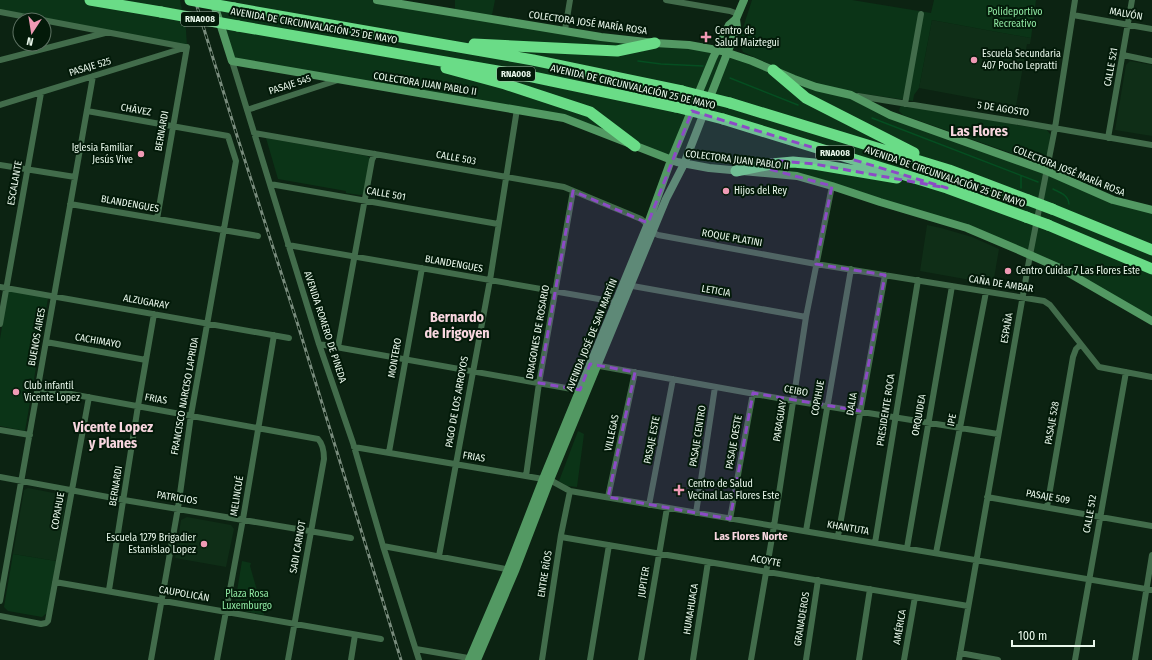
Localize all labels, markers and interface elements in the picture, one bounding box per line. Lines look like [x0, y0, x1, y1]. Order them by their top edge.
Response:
street label: AVENIDA DE CIRCUNVALACIÓN 25 DE MAYO [230, 3, 399, 47]
street label: MALVÓN [1108, 3, 1144, 23]
park label: Polideportivo Recreativo [987, 6, 1043, 30]
street label: COLECTORA JOSÉ MARÍA ROSA [528, 7, 649, 37]
north arrow [12, 12, 52, 52]
road number: RNA008 [181, 12, 219, 26]
place label: Centro de Salud Maiztegui [715, 25, 779, 49]
marker: Centro de Salud Maiztegui [700, 31, 712, 43]
text: N [25, 34, 35, 48]
street label: CALLE 521 [1102, 47, 1120, 87]
place label: Escuela Secundaria 407 Pocho Lepratti [982, 48, 1061, 72]
street label: PASAJE 525 [68, 55, 113, 79]
marker: Escuela Secundaria 407 Pocho Lepratti [969, 55, 979, 65]
street label: AVENIDA DE CIRCUNVALACIÓN 25 DE MAYO [549, 60, 717, 112]
road number: RNA008 [497, 67, 535, 81]
street label: COLECTORA JUAN PABLO II [373, 70, 477, 98]
street label: PASAJE 545 [267, 72, 313, 97]
street label: CHÁVEZ [120, 99, 153, 119]
street label: 5 DE AGOSTO [976, 99, 1030, 119]
street label: BERNARDI [153, 110, 171, 152]
district label: Las Flores [950, 123, 1008, 140]
street label: COLECTORA JOSÉ MARÍA ROSA [1011, 141, 1128, 199]
place label: Iglesia Familiar Jesús Vive [72, 142, 133, 166]
street label: AVENIDA DE CIRCUNVALACIÓN 25 DE MAYO [863, 142, 1027, 210]
road number: RNA008 [816, 146, 854, 160]
street label: COLECTORA JUAN PABLO II [685, 148, 789, 172]
marker: Iglesia Familiar Jesús Vive [136, 149, 146, 159]
street label: CALLE 503 [435, 149, 477, 168]
street label: ESCALANTE [5, 160, 25, 206]
street label: CALLE 501 [365, 185, 407, 203]
place label: Hijos del Rey [734, 185, 787, 197]
marker: Hijos del Rey [721, 186, 731, 196]
street label: BLANDENGUES [100, 193, 160, 215]
street label: ROQUE PLATINI [701, 227, 763, 249]
street label: BLANDENGUES [424, 253, 484, 275]
place label: Centro Cuidar 7 Las Flores Este [1016, 265, 1140, 277]
marker: Centro Cuidar 7 Las Flores Este [1003, 266, 1013, 276]
street label: AVENIDA ROMERO DE PINEDA [301, 270, 349, 385]
street label: CAÑA DE AMBAR [968, 272, 1035, 295]
street label: AVENIDA JOSÉ DE SAN MARTÍN [562, 276, 620, 393]
street label: LETICIA [701, 283, 732, 300]
street label: DRAGONES DE ROSARIO [524, 284, 552, 380]
street label: ALZUGARAY [122, 292, 170, 312]
street label: BUENOS AIRES [26, 307, 48, 367]
district label: Bernardo de Irigoyen [424, 309, 490, 342]
street label: ESPAÑA [997, 311, 1016, 344]
street label: CACHIMAYO [74, 331, 122, 351]
street label: FRANCISCO NARCISO LAPRIDA [169, 336, 201, 456]
street label: MONTERO [386, 337, 404, 379]
street label: PAGO DE LOS ARROYOS [443, 355, 471, 449]
street label: PRESIDENTE ROCA [874, 372, 898, 447]
street label: COPIHUE [809, 379, 827, 417]
place label: Club infantil Vicente Lopez [24, 380, 80, 404]
street label: CEIBO [783, 383, 809, 399]
marker: Club infantil Vicente Lopez [11, 387, 21, 397]
street label: FRIAS [144, 391, 168, 407]
street label: DALIA [844, 391, 860, 417]
street label: ORQUIDEA [909, 392, 929, 437]
street label: PARAGUAY [771, 399, 789, 443]
street label: PASAJE 528 [1042, 400, 1062, 446]
street label: PASAJE CENTRO [687, 404, 709, 468]
street label: IPE [945, 412, 959, 427]
street label: VILLEGAS [602, 414, 622, 452]
street label: PASAJE OESTE [723, 414, 745, 470]
street label: PASAJE ESTE [641, 415, 663, 465]
district label: Vicente Lopez y Planes [72, 419, 153, 452]
street label: FRIAS [462, 449, 486, 465]
street label: BERNARDI [107, 465, 125, 507]
street label: MELINCUÉ [226, 474, 246, 517]
place label: Centro de Salud Vecinal Las Flores Este [688, 478, 779, 502]
marker: Centro de Salud Vecinal Las Flores Este [673, 484, 685, 496]
street label: PASAJE 509 [1025, 487, 1071, 507]
street label: PATRICIOS [156, 489, 198, 507]
street label: COPAHUE [49, 491, 67, 531]
street label: CALLE 512 [1081, 493, 1099, 534]
street label: KHANTUTA [826, 518, 871, 538]
street label: SADI CARNOT [287, 519, 309, 574]
district label: Las Flores Norte [714, 530, 788, 543]
place label: Escuela 1279 Brigadier Estanislao Lopez [106, 532, 197, 556]
marker: Escuela 1279 Brigadier Estanislao Lopez [199, 539, 209, 549]
street label: ENTRE RÍOS [533, 549, 555, 598]
street label: ACOYTE [750, 552, 782, 570]
street label: JUPITER [636, 565, 652, 598]
street label: CAUPOLICÁN [158, 582, 211, 604]
street label: HUMAHUACA [681, 582, 701, 635]
park label: Plaza Rosa Luxemburgo [222, 588, 272, 612]
street label: GRANADEROS [792, 591, 812, 647]
street label: AMÉRICA [889, 607, 909, 646]
scale bar [1012, 622, 1094, 648]
text: 100 m [1018, 629, 1047, 643]

